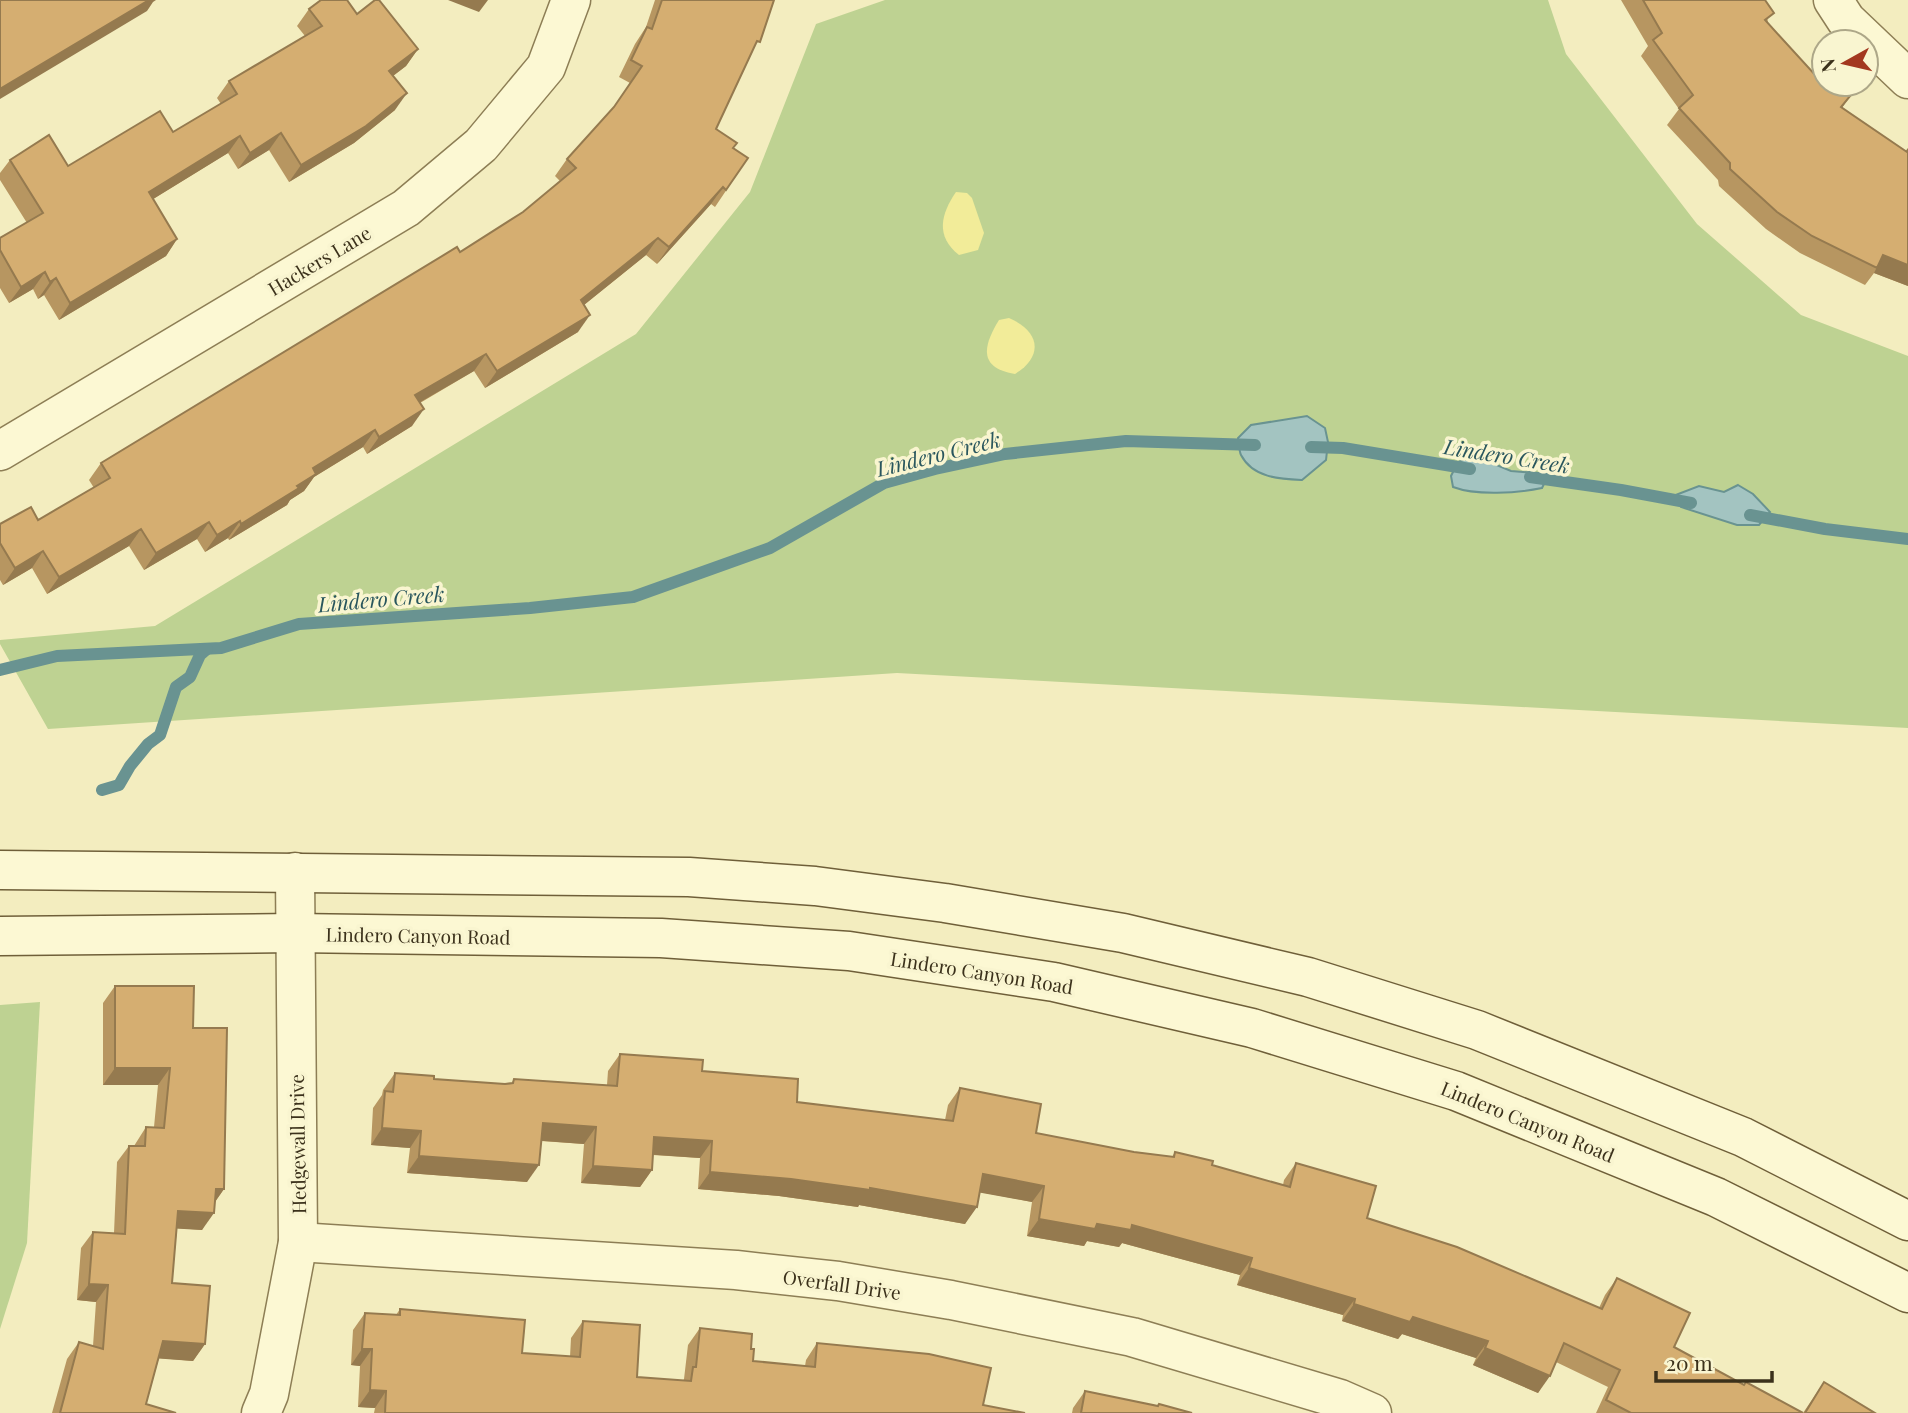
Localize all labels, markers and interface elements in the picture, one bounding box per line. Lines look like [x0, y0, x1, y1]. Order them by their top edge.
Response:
north arrow [1810, 28, 1880, 98]
text: N [1813, 57, 1841, 74]
street label: Hackers Lane [263, 219, 375, 301]
water label: Lindero Creek [872, 424, 1003, 482]
water label: Lindero Creek [1441, 431, 1572, 479]
water label: Lindero Creek [316, 579, 446, 618]
street label: Lindero Canyon Road [325, 920, 511, 950]
street label: Lindero Canyon Road [889, 945, 1075, 999]
street label: Hedgewall Drive [283, 1074, 311, 1214]
street label: Lindero Canyon Road [1437, 1074, 1619, 1168]
street label: Overfall Drive [781, 1263, 903, 1305]
scale bar [1656, 1340, 1772, 1384]
text: 20 m [1666, 1348, 1713, 1376]

